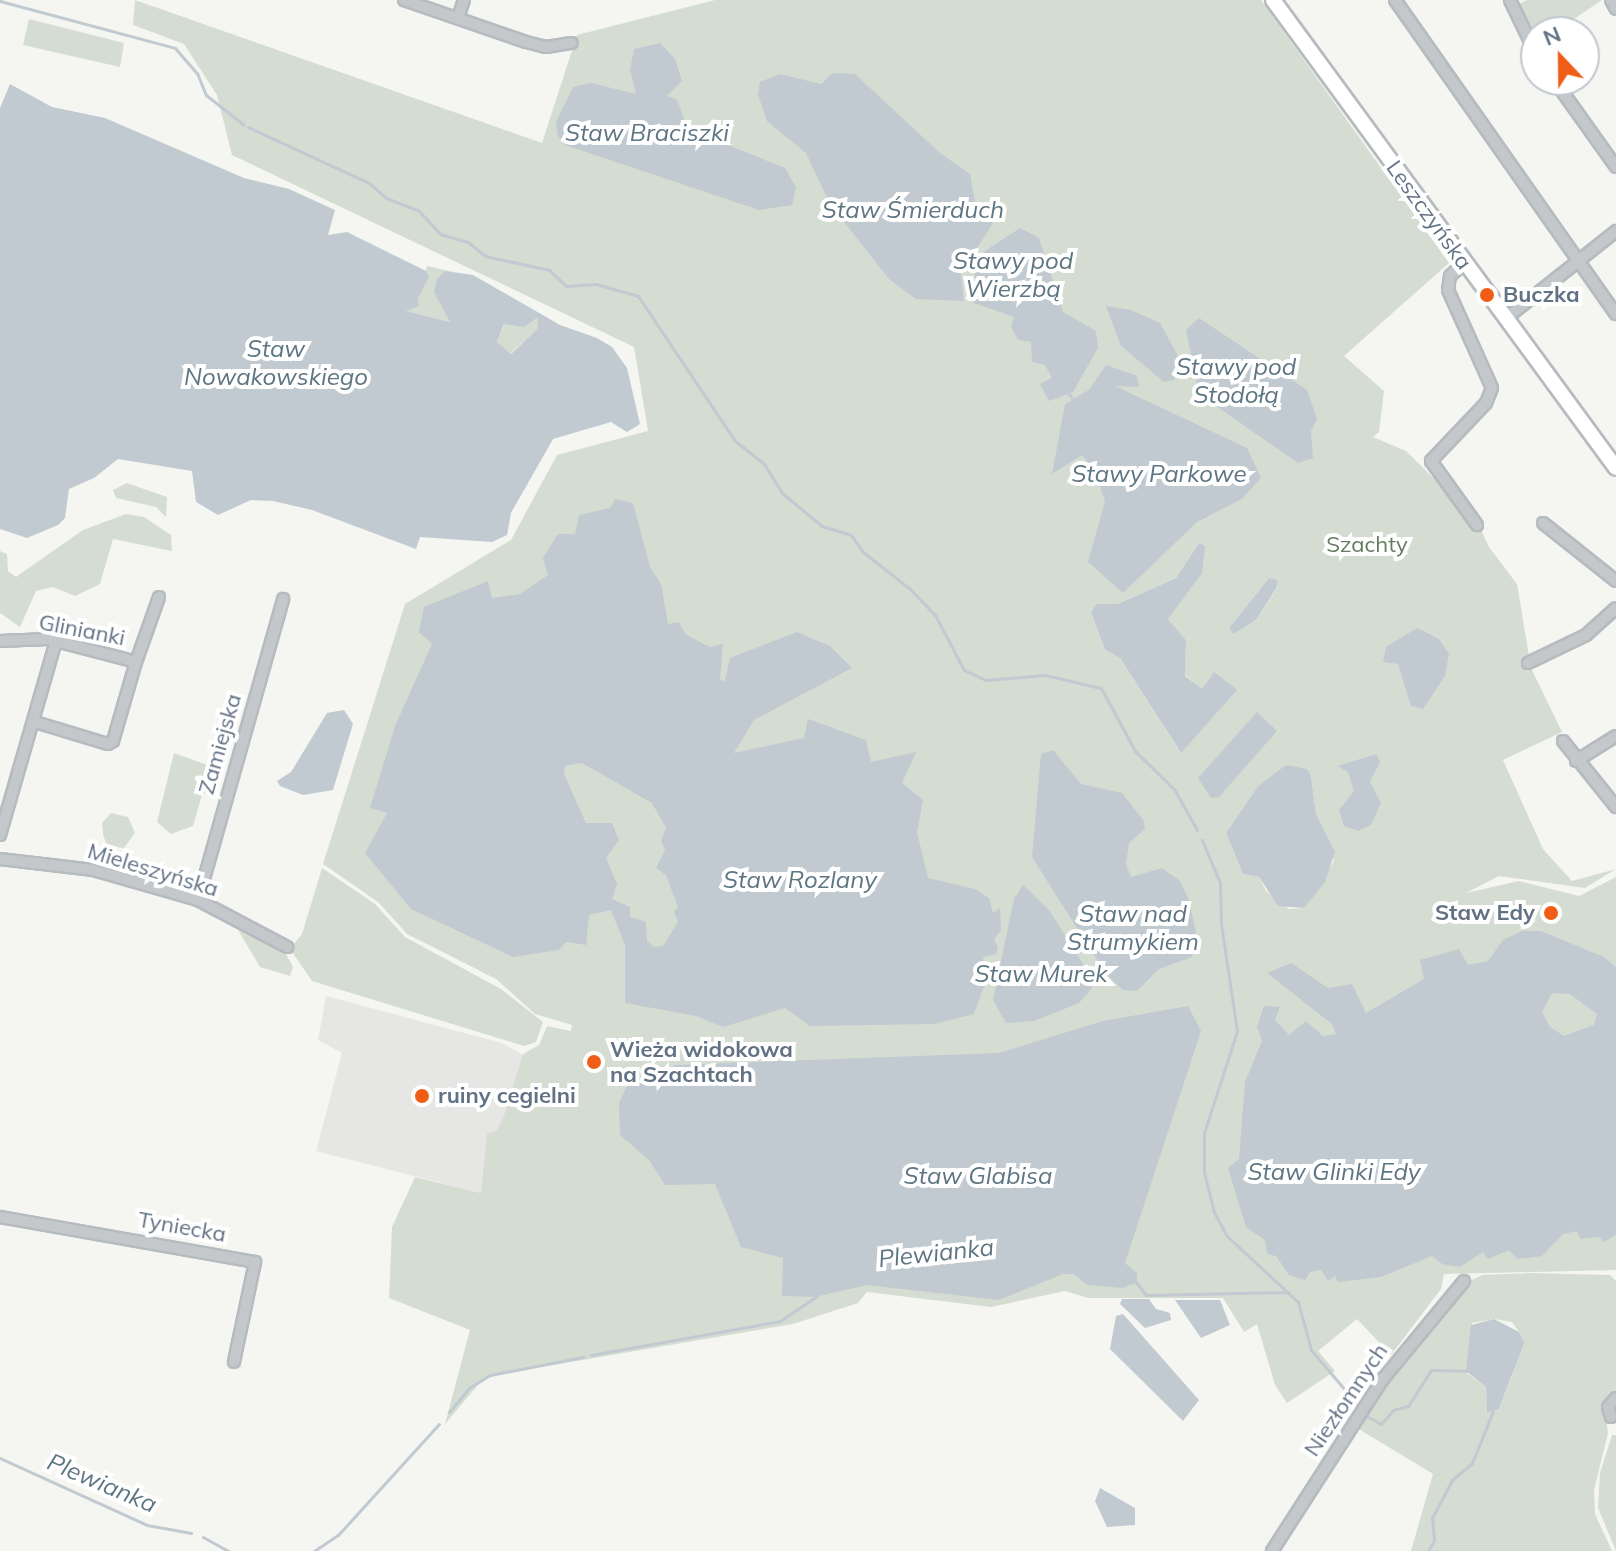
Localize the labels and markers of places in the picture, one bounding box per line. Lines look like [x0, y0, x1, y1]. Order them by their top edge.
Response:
place label: Buczka [1503, 282, 1580, 308]
marker: Buczka [1478, 286, 1496, 304]
place label: Staw Edy [1435, 900, 1535, 926]
marker: Staw Edy [1542, 904, 1560, 922]
place label: Wieża widokowa na Szachtach [610, 1036, 793, 1088]
marker: Wieża widokowa na Szachtach [585, 1053, 603, 1071]
place label: ruiny cegielni [438, 1083, 576, 1109]
marker: ruiny cegielni [413, 1087, 431, 1105]

